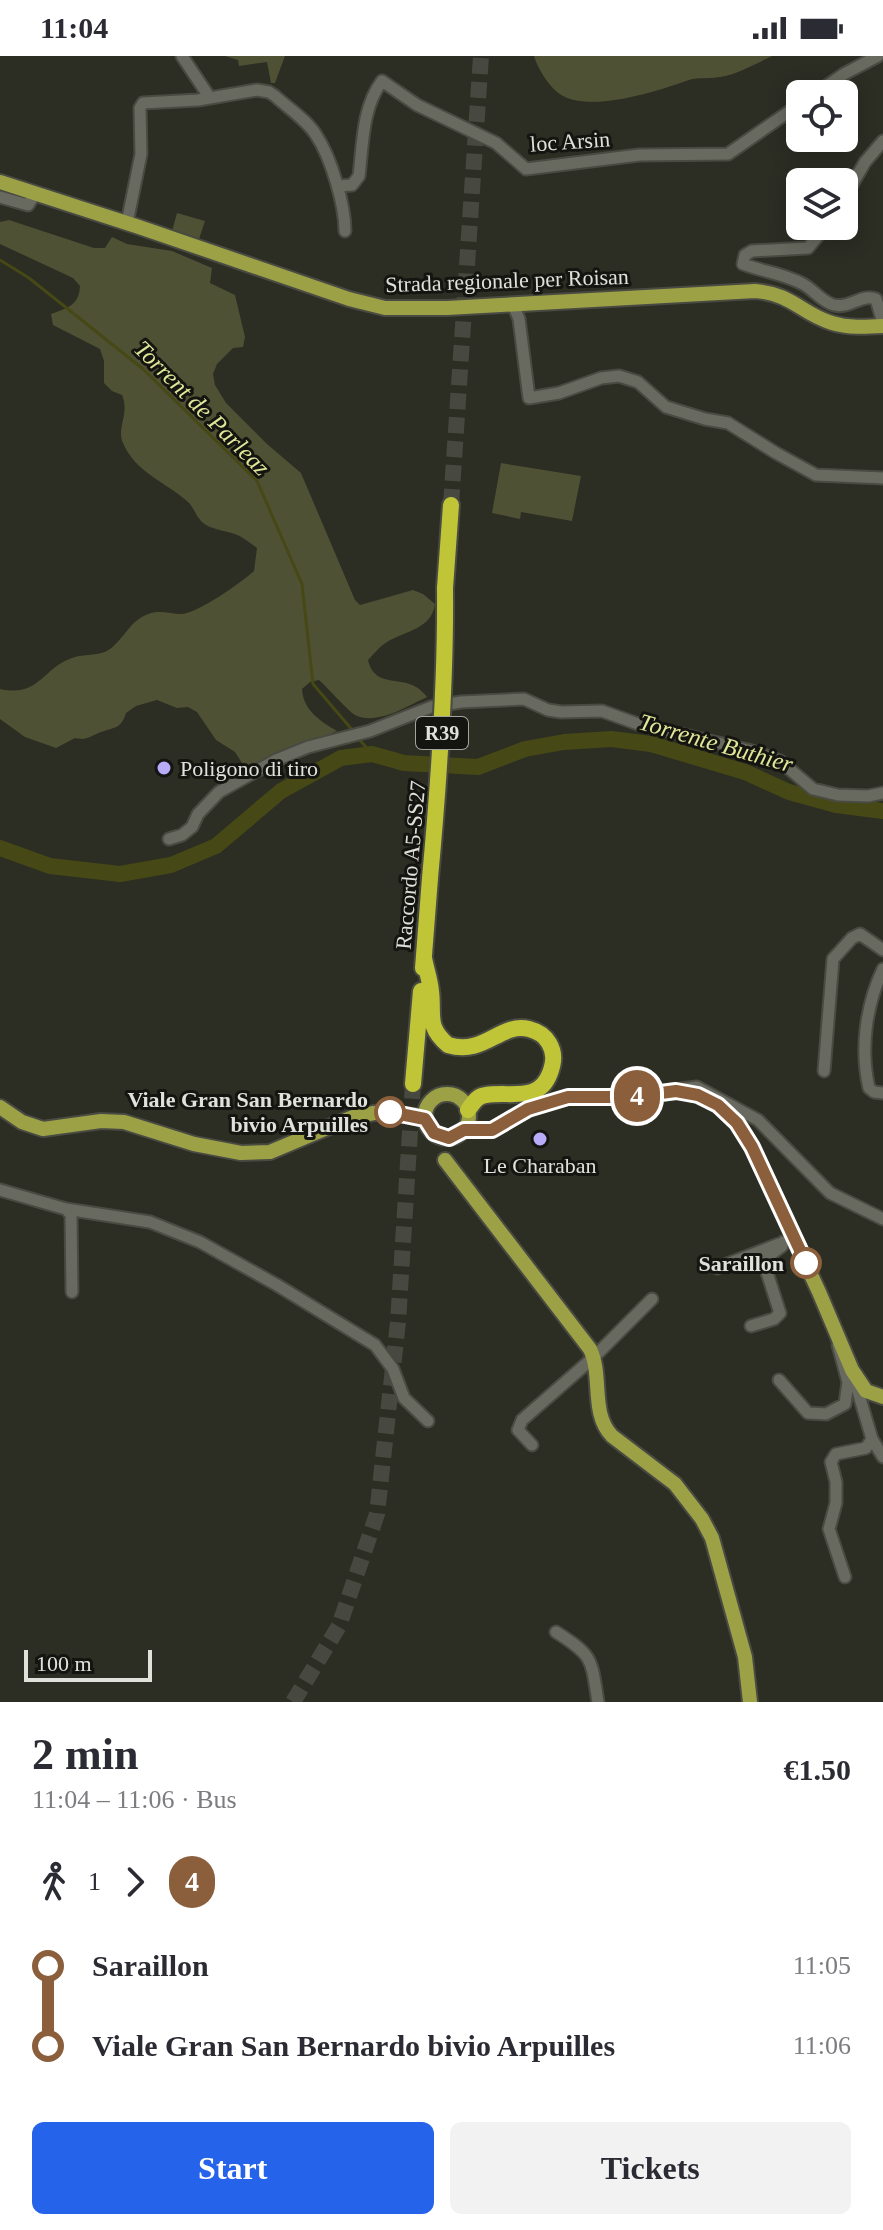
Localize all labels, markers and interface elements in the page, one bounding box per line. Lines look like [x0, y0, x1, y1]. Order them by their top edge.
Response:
text: 11:04 [40, 11, 108, 44]
map controls [786, 80, 858, 240]
button: locate [786, 80, 858, 152]
street label: loc Arsin [529, 126, 611, 157]
button: layers [786, 168, 858, 240]
street label: Strada regionale per Roisan [385, 264, 629, 297]
water label: Torrent de Parleaz [129, 335, 275, 481]
water label: Torrente Buthier [636, 709, 797, 778]
road number: R39 [416, 717, 468, 749]
place label: Poligono di tiro [180, 756, 318, 781]
marker: Poligono di tiro [155, 759, 173, 777]
street label: Raccordo A5-SS27 [391, 780, 430, 950]
line badge: 4 [611, 1070, 663, 1122]
text: 4 [630, 1080, 644, 1111]
place label: Viale Gran San Bernardo bivio Arpuilles [127, 1087, 368, 1137]
marker: Viale Gran San Bernardo bivio Arpuilles [375, 1097, 405, 1127]
marker: Le Charaban [531, 1130, 549, 1148]
place label: Le Charaban [484, 1153, 597, 1178]
marker: Saraillon [791, 1248, 821, 1278]
place label: Saraillon [698, 1251, 784, 1276]
scale bar [24, 1646, 152, 1682]
text: 100 m [36, 1651, 92, 1676]
text: 2 min [32, 1730, 138, 1779]
text: €1.50 [784, 1753, 851, 1786]
text: 11:04 – 11:06 · Bus [32, 1785, 237, 1814]
icon: walk [32, 1860, 76, 1904]
icon: forward [113, 1860, 157, 1904]
text: 4 [185, 1866, 199, 1897]
text: 1 [88, 1867, 101, 1896]
text: Saraillon [92, 1949, 209, 1982]
text: 11:05 [793, 1951, 851, 1980]
text: Viale Gran San Bernardo bivio Arpuilles [92, 2029, 615, 2062]
text: 11:06 [793, 2031, 851, 2060]
button: Start [32, 2122, 434, 2214]
button: Tickets [450, 2122, 851, 2214]

